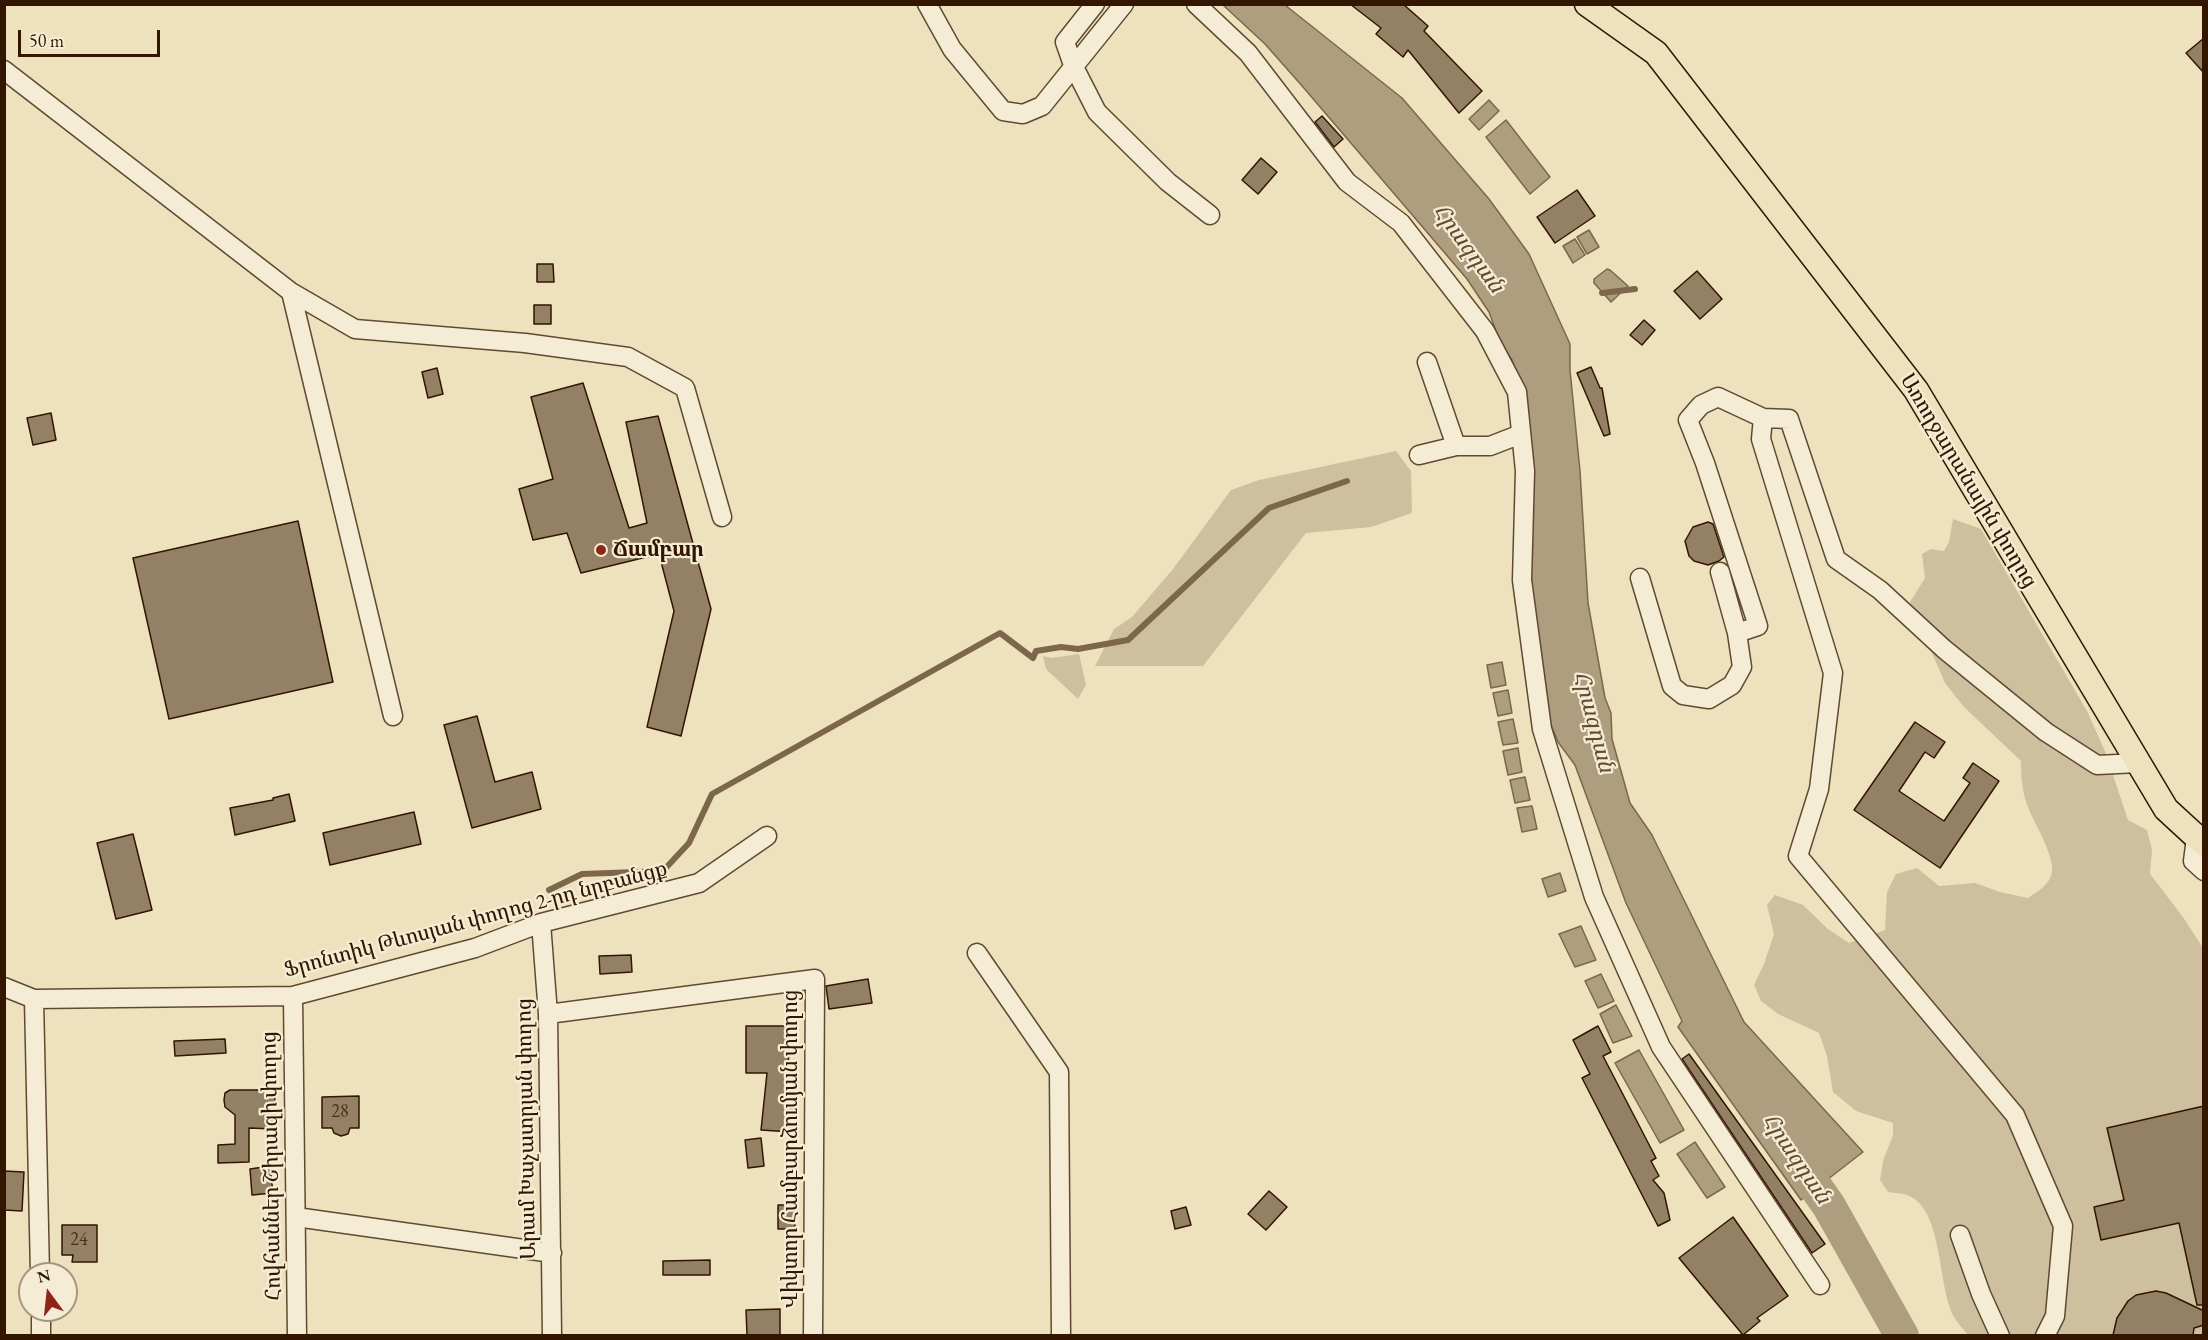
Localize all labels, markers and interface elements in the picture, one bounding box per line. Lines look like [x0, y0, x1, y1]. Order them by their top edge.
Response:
scale bar [21, 18, 164, 56]
text: 50 m [29, 29, 64, 52]
water label: Հրազդան [1427, 199, 1509, 299]
street label: Առողջարանային փողոց [1894, 369, 2042, 593]
place label: Ճամբար [613, 537, 704, 563]
marker: Ճամբար [594, 543, 608, 557]
water label: Հրազդան [1567, 669, 1619, 775]
street label: Ֆրոնտիկ Թևոսյան փողոց 2-րդ նրբանցք [282, 857, 670, 983]
street label: Վիկտոր Համբարձումյան փողոց [778, 990, 804, 1308]
street label: Արամ Խաչատրյան փողոց [512, 998, 542, 1260]
street label: Հովհաններ Շիրազի փողոց [257, 1031, 287, 1301]
house number: 28 [331, 1101, 349, 1123]
water label: Հրազդան [1756, 1109, 1836, 1209]
house number: 24 [70, 1229, 88, 1251]
north arrow [18, 1262, 78, 1322]
text: N [35, 1264, 53, 1288]

